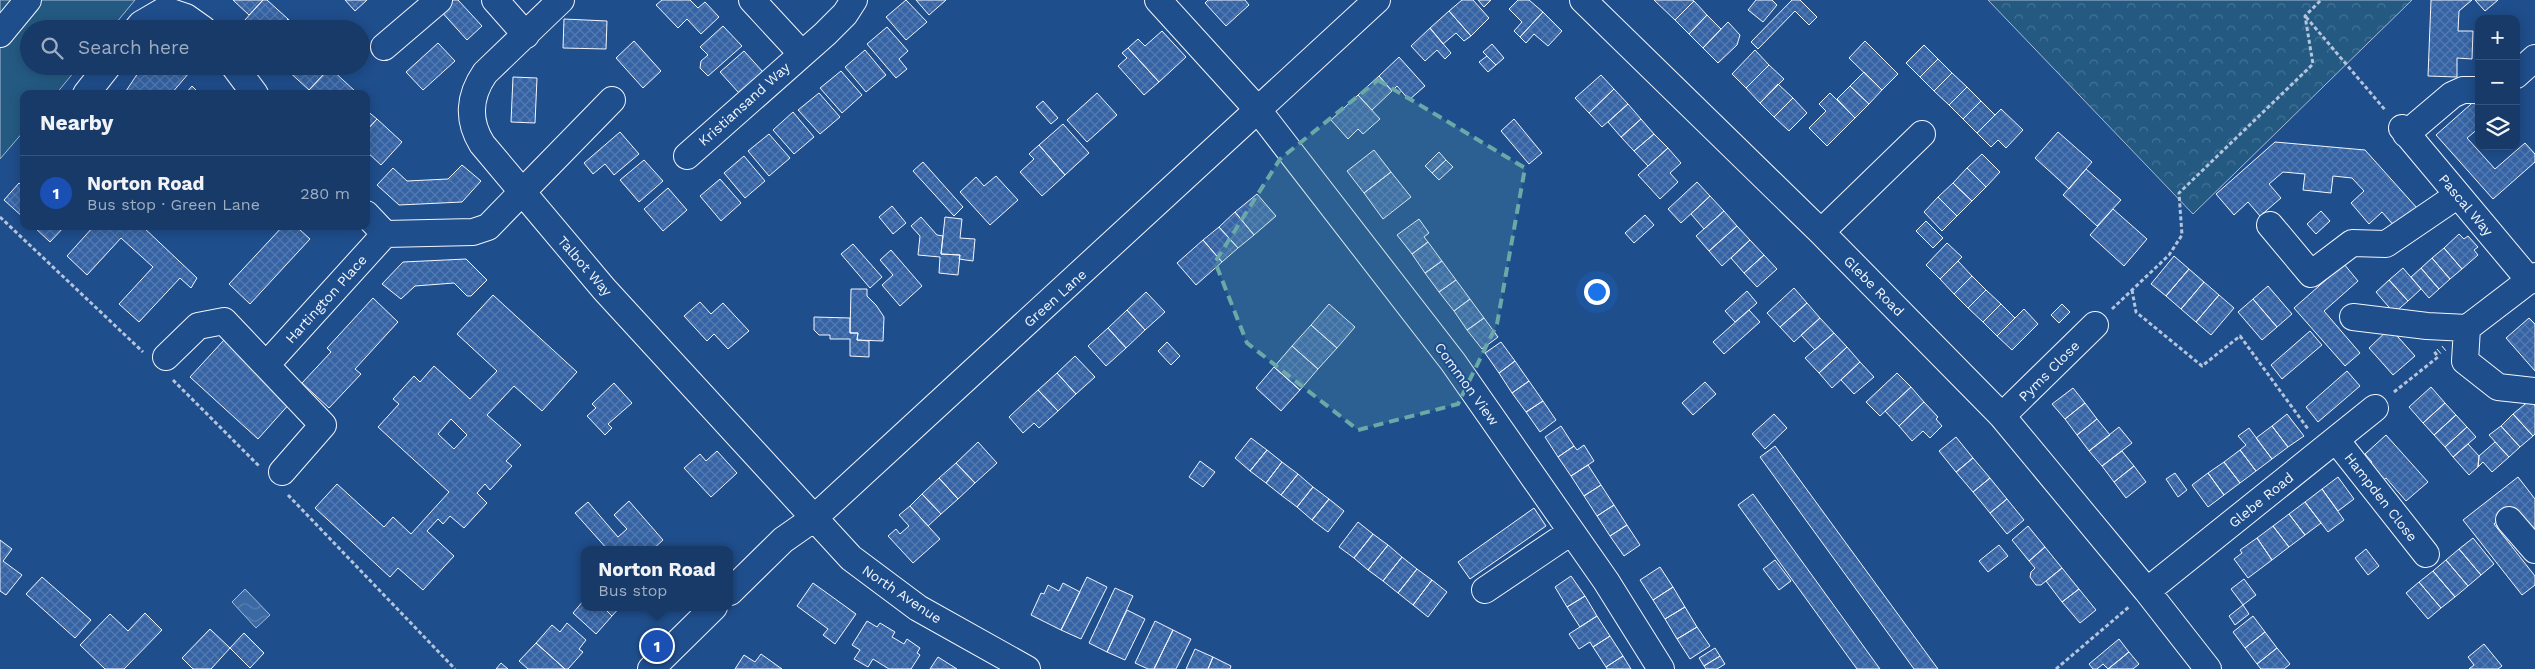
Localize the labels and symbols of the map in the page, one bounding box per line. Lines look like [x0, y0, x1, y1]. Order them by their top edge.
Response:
street label: Kristiansand Way [695, 58, 793, 149]
street label: Pascal Way [2436, 171, 2497, 240]
street label: Talbot Way [555, 233, 616, 300]
street label: Hartington Place [282, 251, 370, 347]
street label: Glebe Road [1841, 253, 1907, 319]
street label: Green Lane [1021, 266, 1089, 330]
your location [1584, 279, 1610, 305]
street label: Pyms Close [2015, 337, 2083, 405]
street label: Common View [1432, 339, 1503, 429]
street label: Hampden Close [2341, 449, 2421, 545]
street label: Glebe Road [2226, 469, 2296, 531]
street label: North Avenue [859, 562, 945, 626]
pin: 1 [641, 627, 673, 665]

